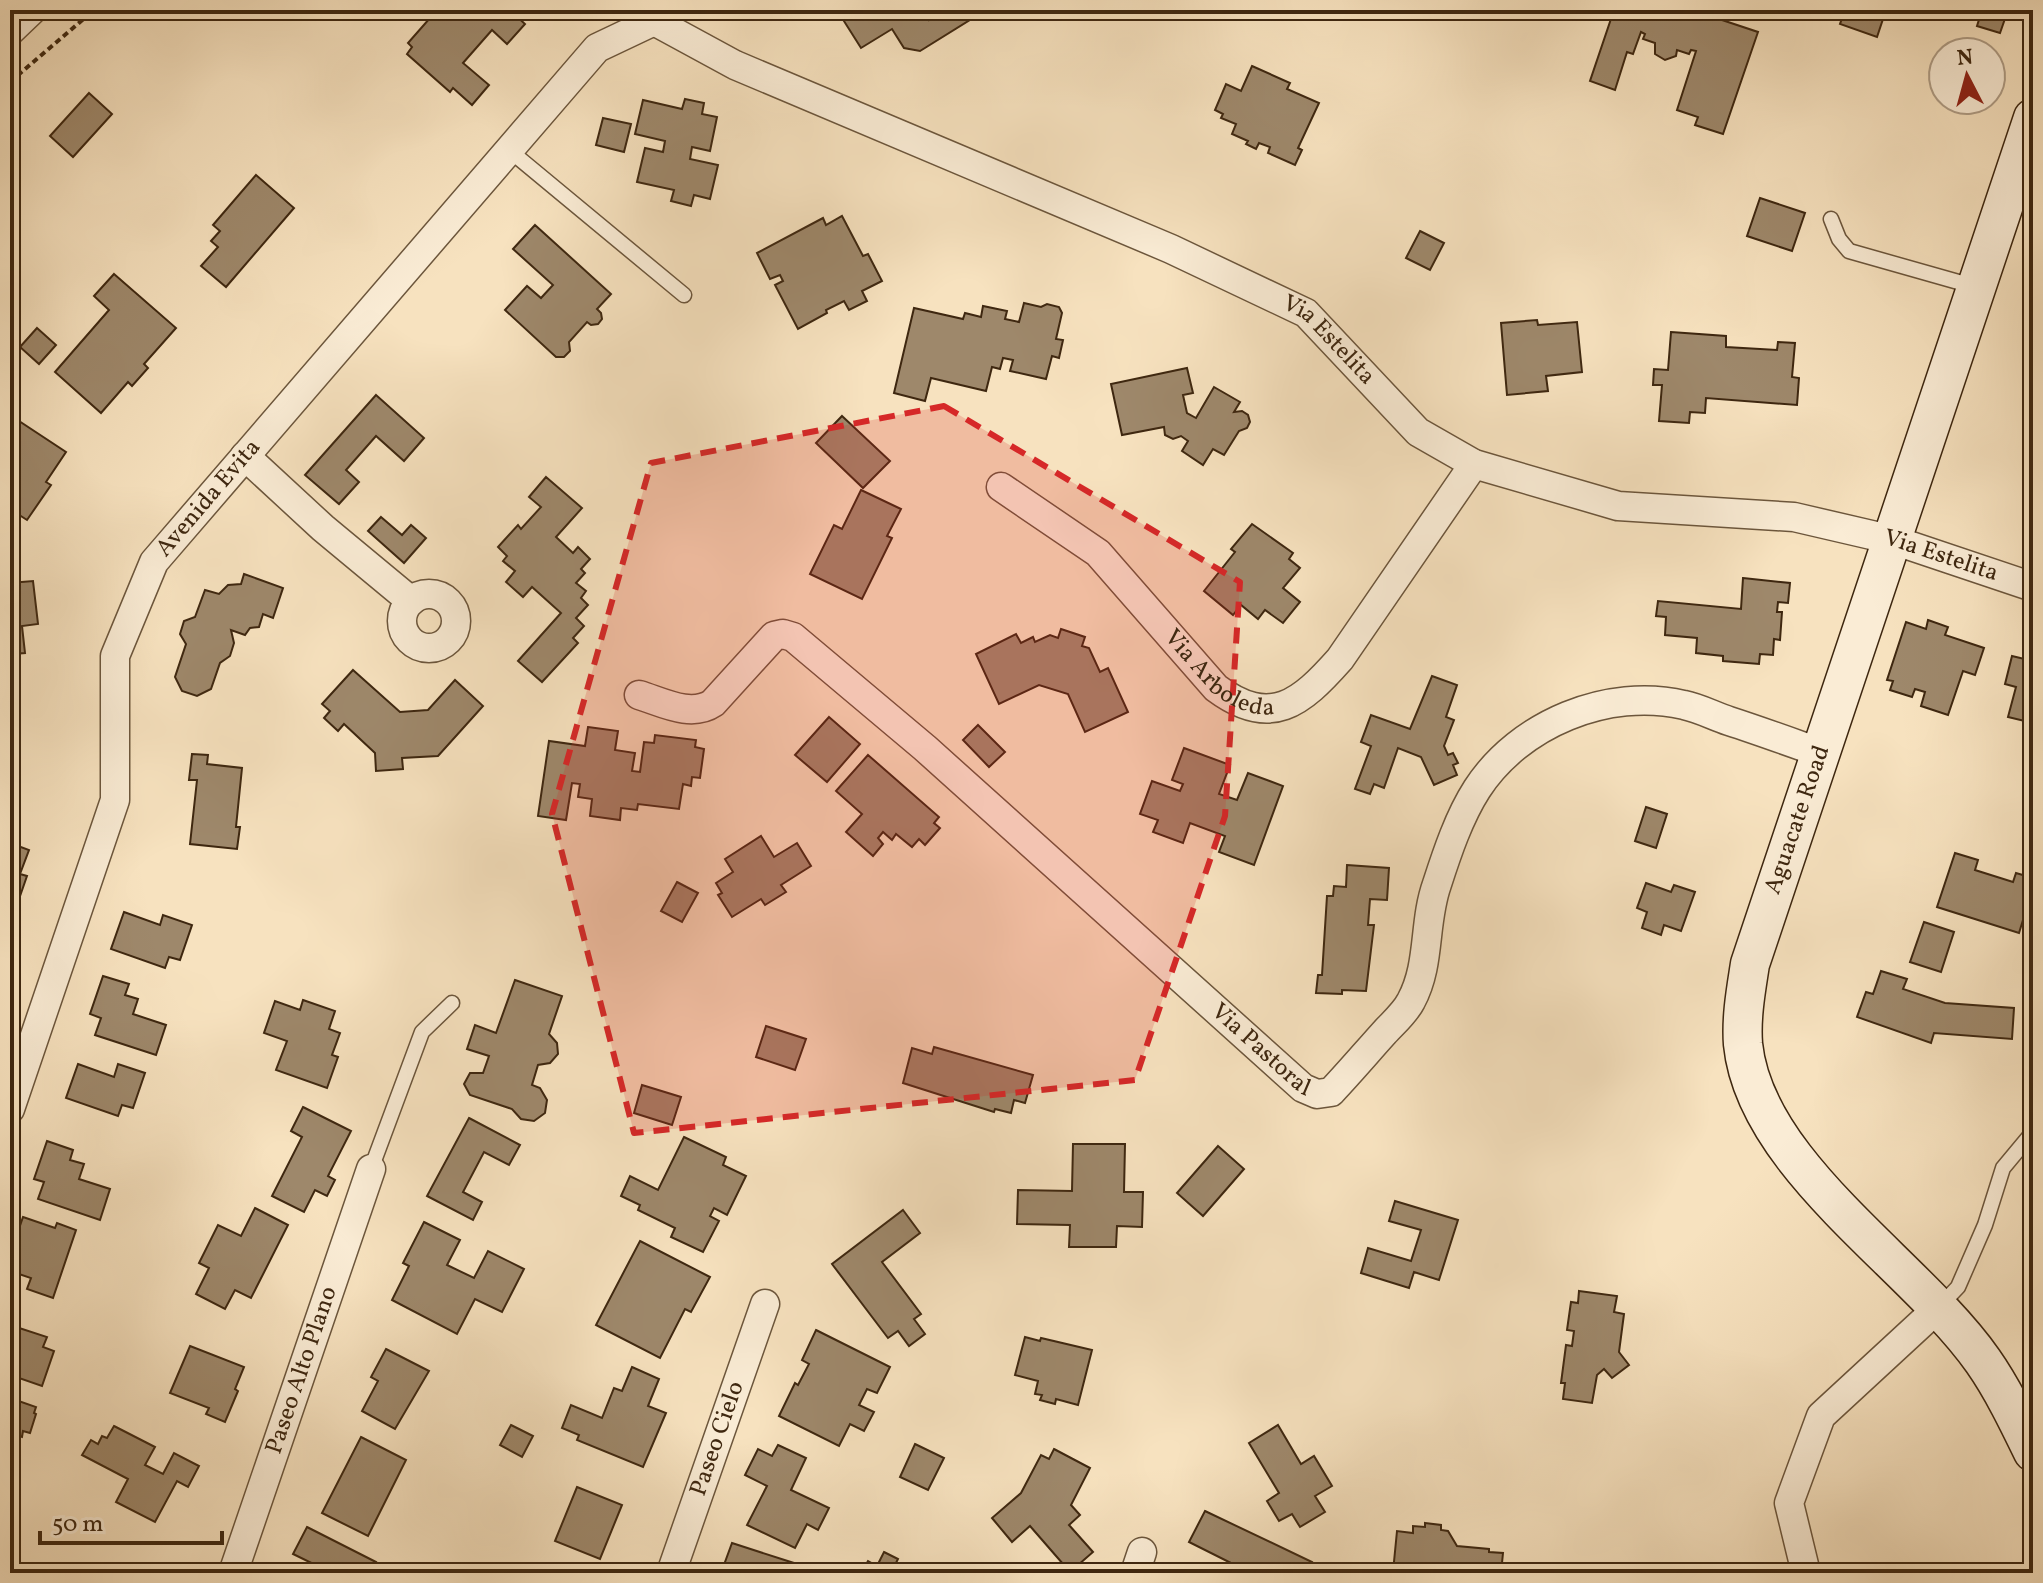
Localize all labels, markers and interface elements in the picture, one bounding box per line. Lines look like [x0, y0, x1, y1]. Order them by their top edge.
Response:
north arrow [1927, 36, 2007, 116]
text: N [1956, 42, 1975, 75]
street label: Via Estelita [1276, 287, 1383, 393]
street label: Avenida Evita [148, 432, 269, 565]
street label: Via Estelita [1881, 522, 2003, 591]
street label: Via Arboleda [1155, 622, 1275, 726]
street label: Aguacate Road [1757, 741, 1839, 899]
street label: Via Pastoral [1203, 996, 1316, 1106]
street label: Paseo Alto Plano [258, 1282, 347, 1459]
street label: Paseo Cielo [682, 1377, 754, 1501]
scale bar [40, 1495, 222, 1545]
text: 50 m [52, 1508, 104, 1542]

